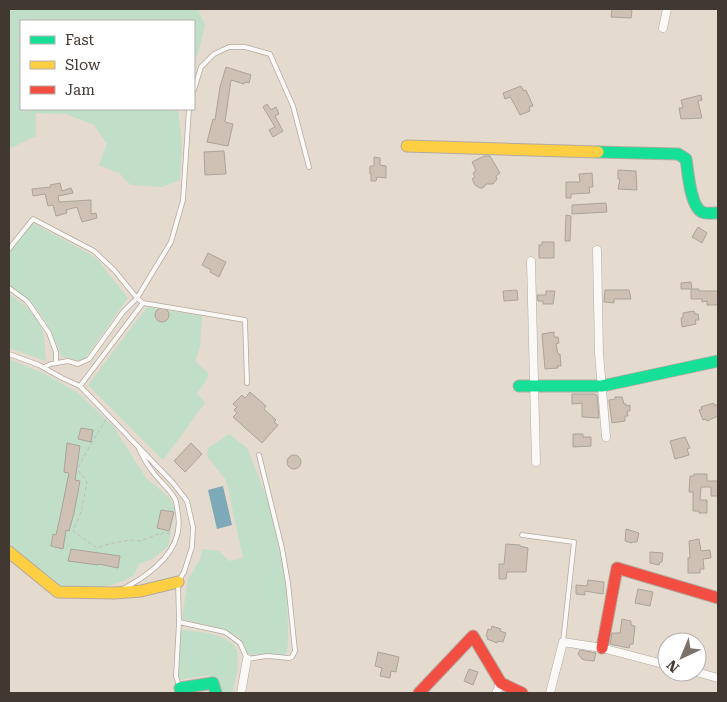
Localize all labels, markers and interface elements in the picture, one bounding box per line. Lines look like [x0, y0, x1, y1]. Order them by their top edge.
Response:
legend [20, 20, 195, 110]
text: Fast [65, 31, 95, 49]
text: Slow [65, 56, 101, 74]
text: Jam [65, 81, 95, 99]
north arrow [657, 632, 707, 682]
text: N [663, 657, 682, 676]

